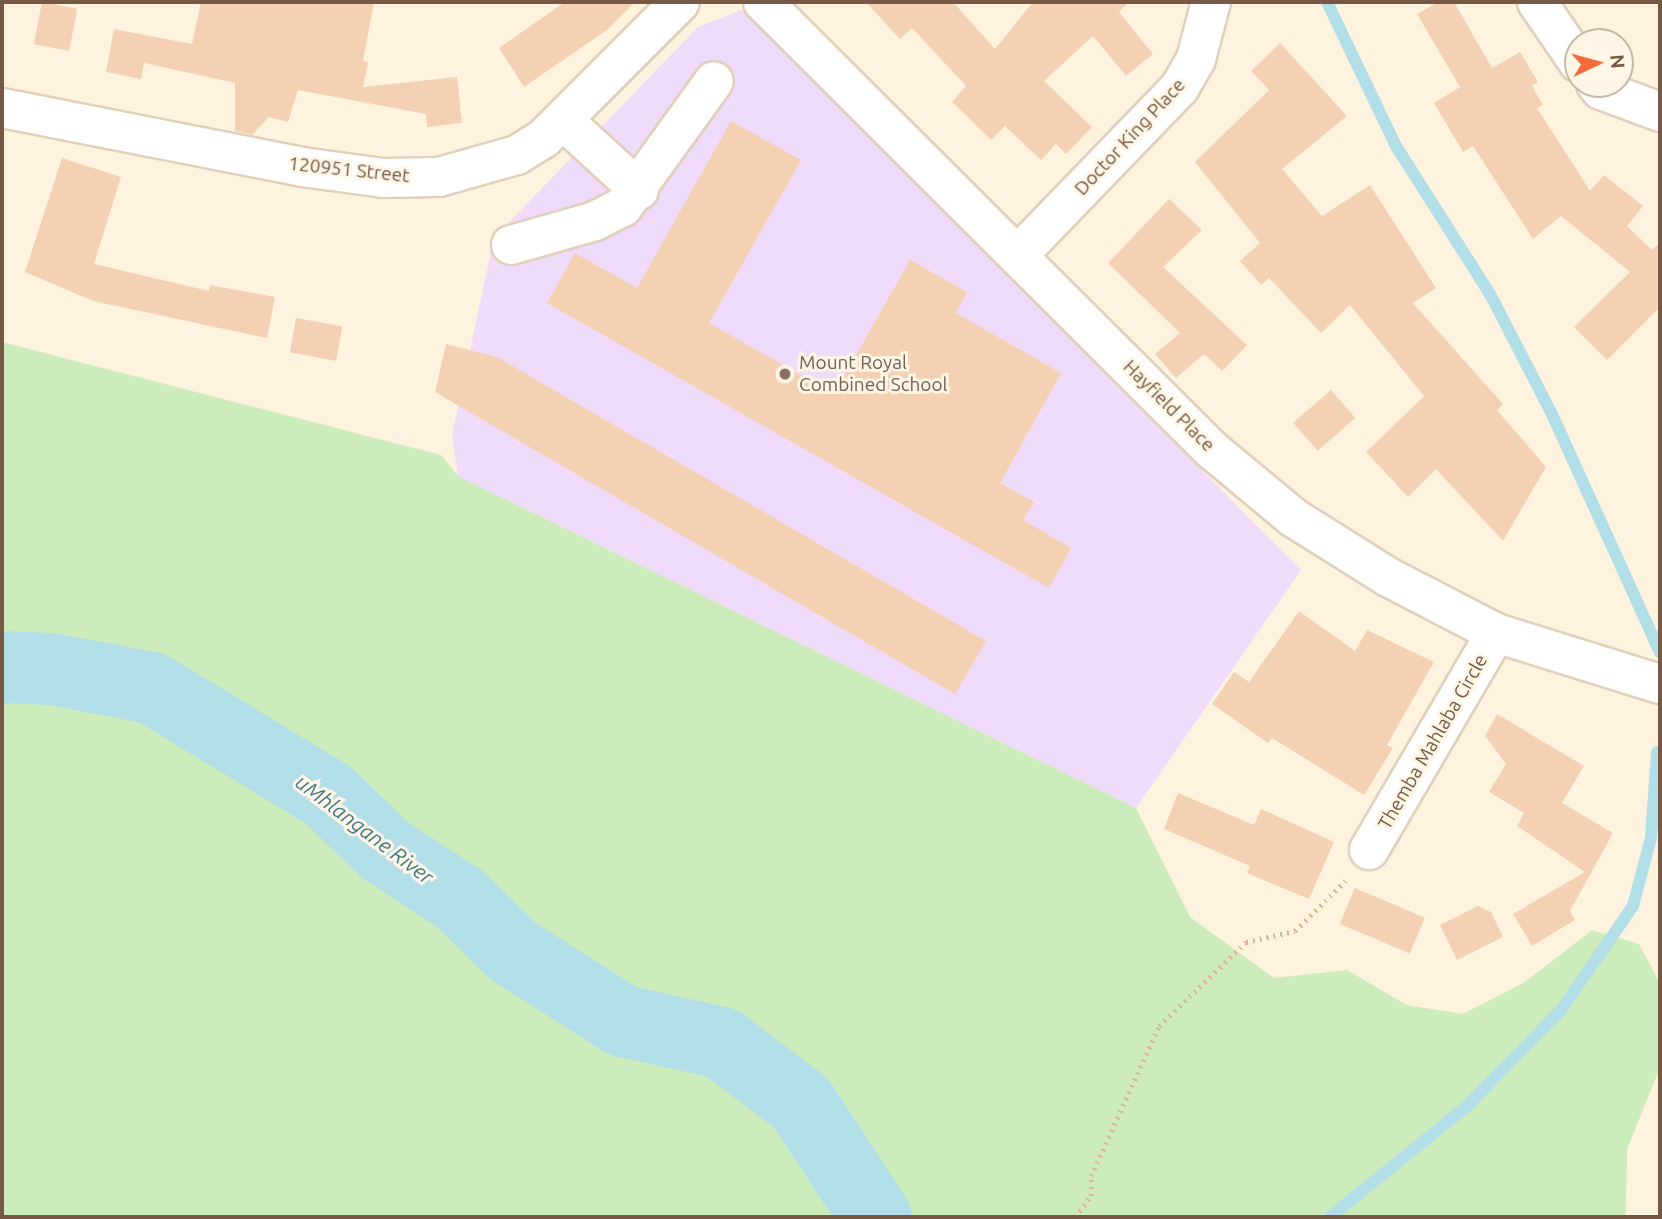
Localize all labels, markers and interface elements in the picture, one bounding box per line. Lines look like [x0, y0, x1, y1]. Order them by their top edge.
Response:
north arrow [1564, 28, 1634, 98]
text: N [1606, 53, 1630, 69]
street label: Doctor King Place [1070, 74, 1190, 200]
street label: 120951 Street [287, 152, 411, 188]
place label: Mount Royal Combined School [799, 352, 948, 396]
street label: Hayfield Place [1118, 355, 1220, 457]
marker: Mount Royal Combined School [777, 366, 793, 382]
street label: Themba Mahlaba Circle [1374, 650, 1492, 834]
water label: uMhlangane River [291, 769, 439, 889]

